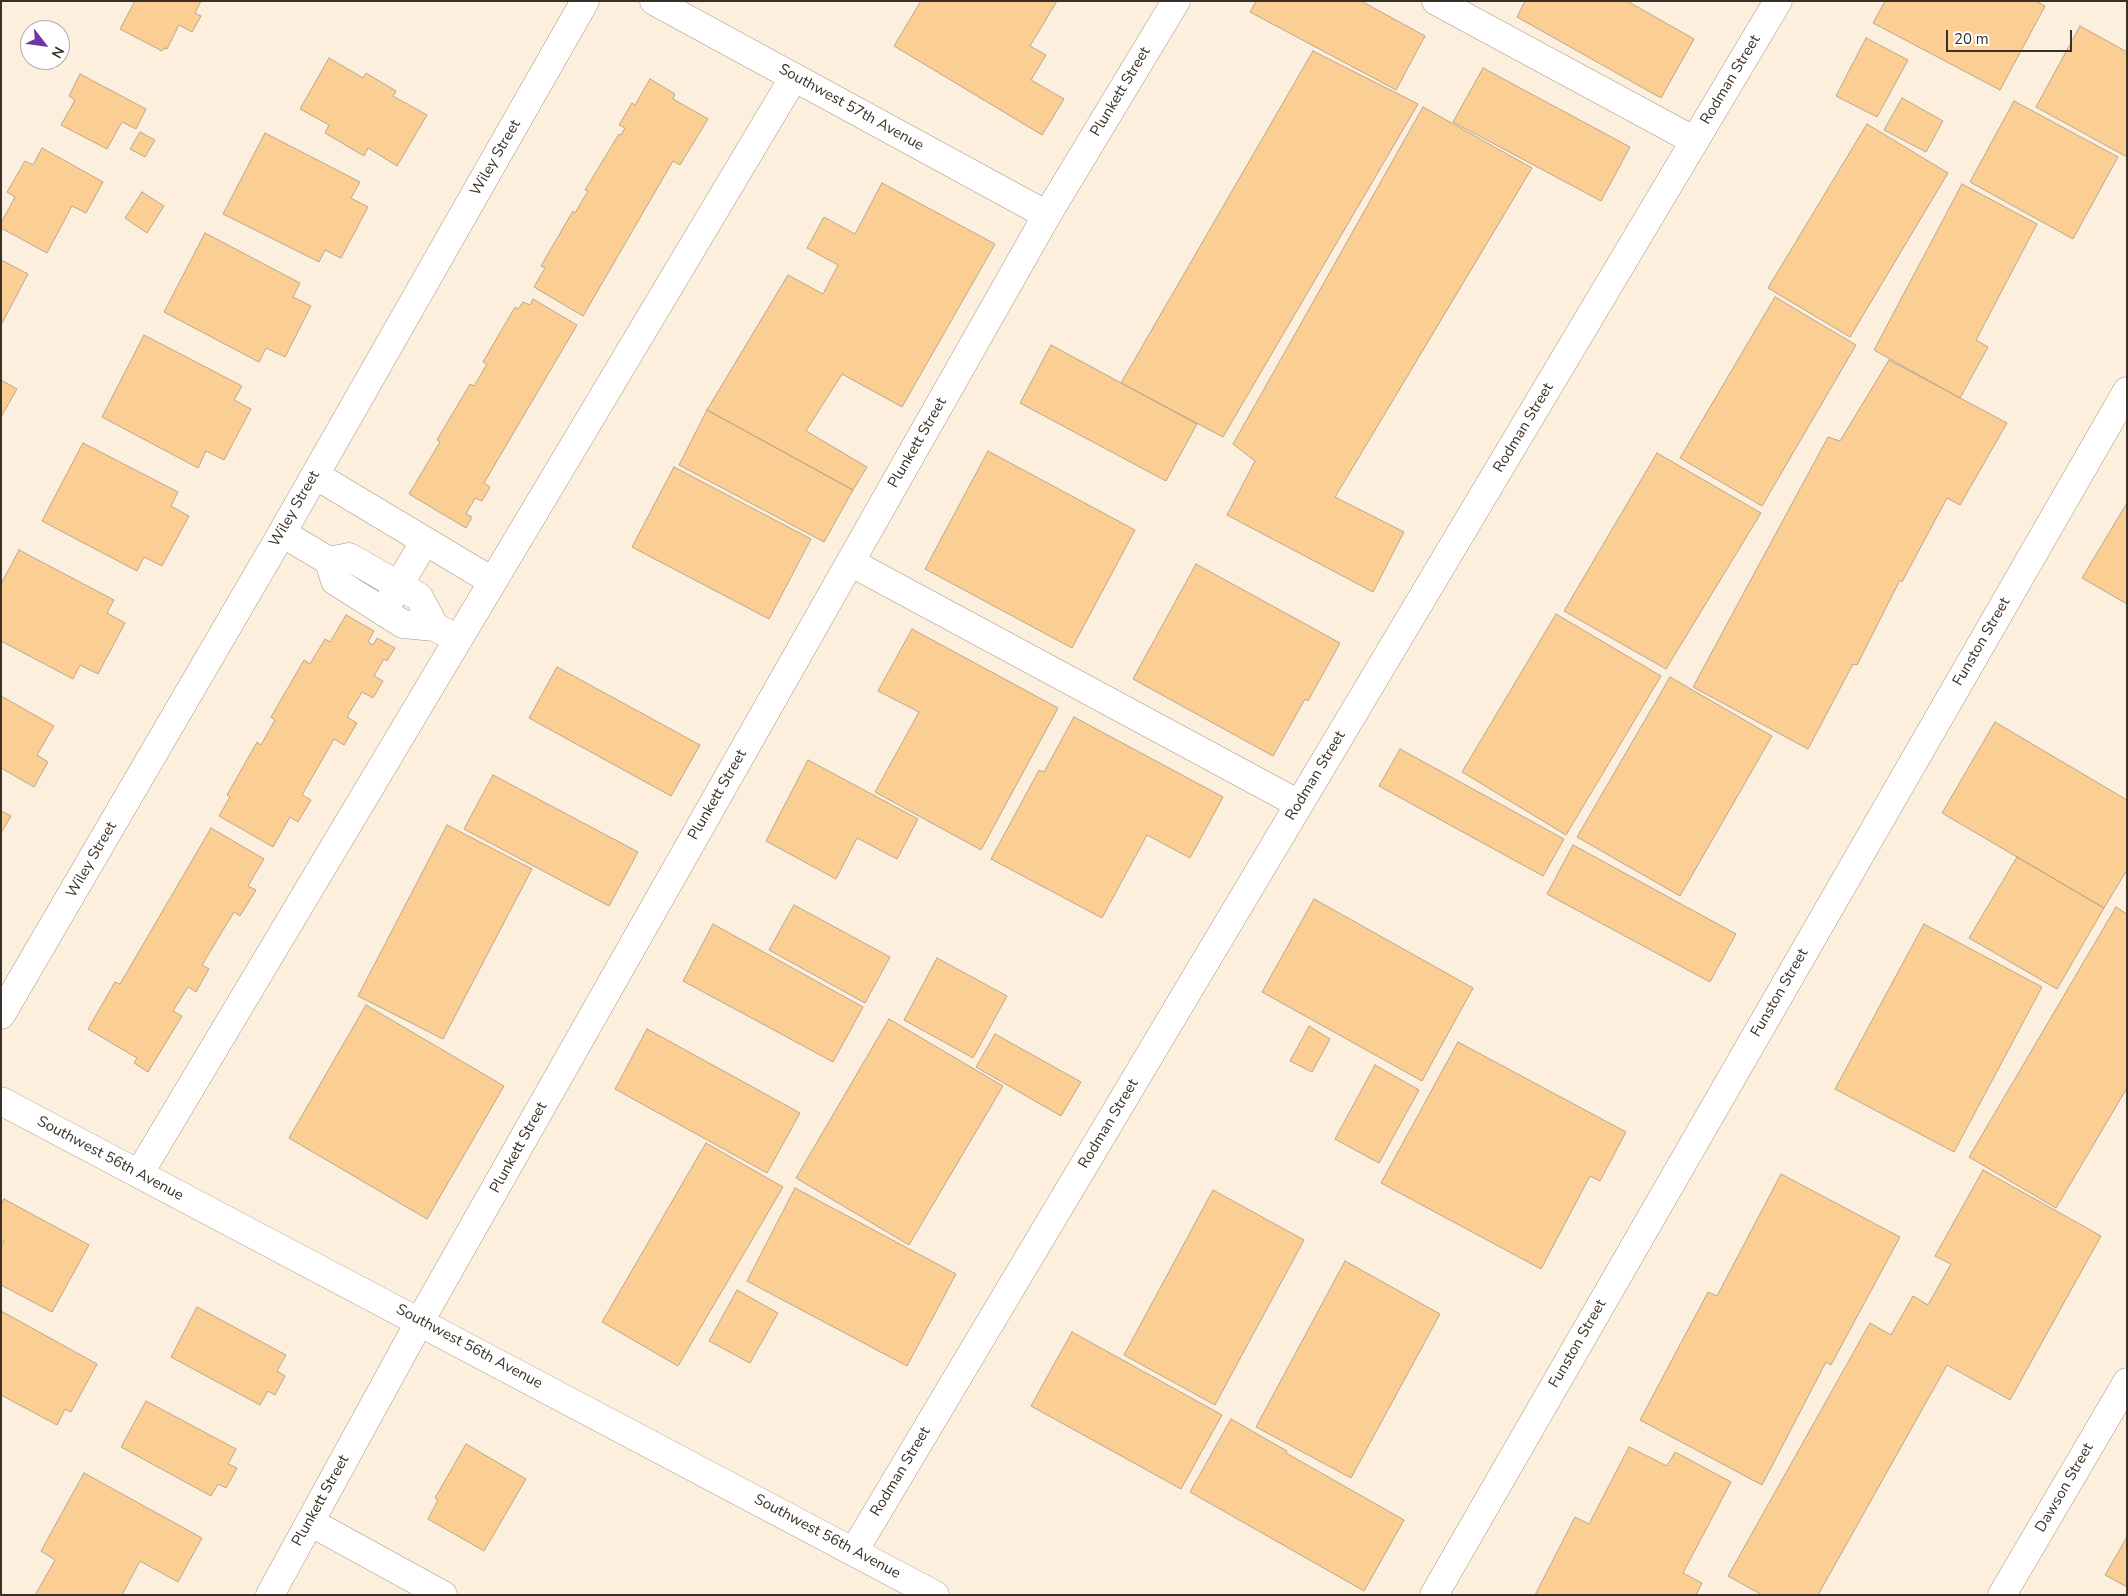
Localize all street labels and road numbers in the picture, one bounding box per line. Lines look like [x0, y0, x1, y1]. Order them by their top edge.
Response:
street label: Rodman Street [1697, 32, 1765, 128]
street label: Plunkett Street [1087, 44, 1155, 140]
street label: Southwest 57th Avenue [775, 61, 927, 155]
street label: Wiley Street [467, 117, 525, 199]
street label: Rodman Street [1490, 380, 1558, 476]
street label: Plunkett Street [885, 395, 951, 491]
street label: Wiley Street [266, 468, 324, 550]
street label: Funston Street [1949, 595, 2015, 689]
street label: Rodman Street [1282, 728, 1350, 824]
street label: Plunkett Street [685, 747, 751, 843]
street label: Wiley Street [63, 819, 121, 901]
street label: Funston Street [1747, 946, 1813, 1040]
street label: Rodman Street [1075, 1076, 1143, 1172]
street label: Plunkett Street [487, 1099, 551, 1197]
street label: Southwest 56th Avenue [34, 1113, 186, 1205]
street label: Funston Street [1545, 1297, 1611, 1391]
street label: Southwest 56th Avenue [393, 1301, 545, 1393]
street label: Rodman Street [867, 1424, 935, 1520]
street label: Dawson Street [2032, 1440, 2098, 1536]
street label: Plunkett Street [289, 1452, 353, 1550]
street label: Southwest 56th Avenue [751, 1491, 903, 1583]

